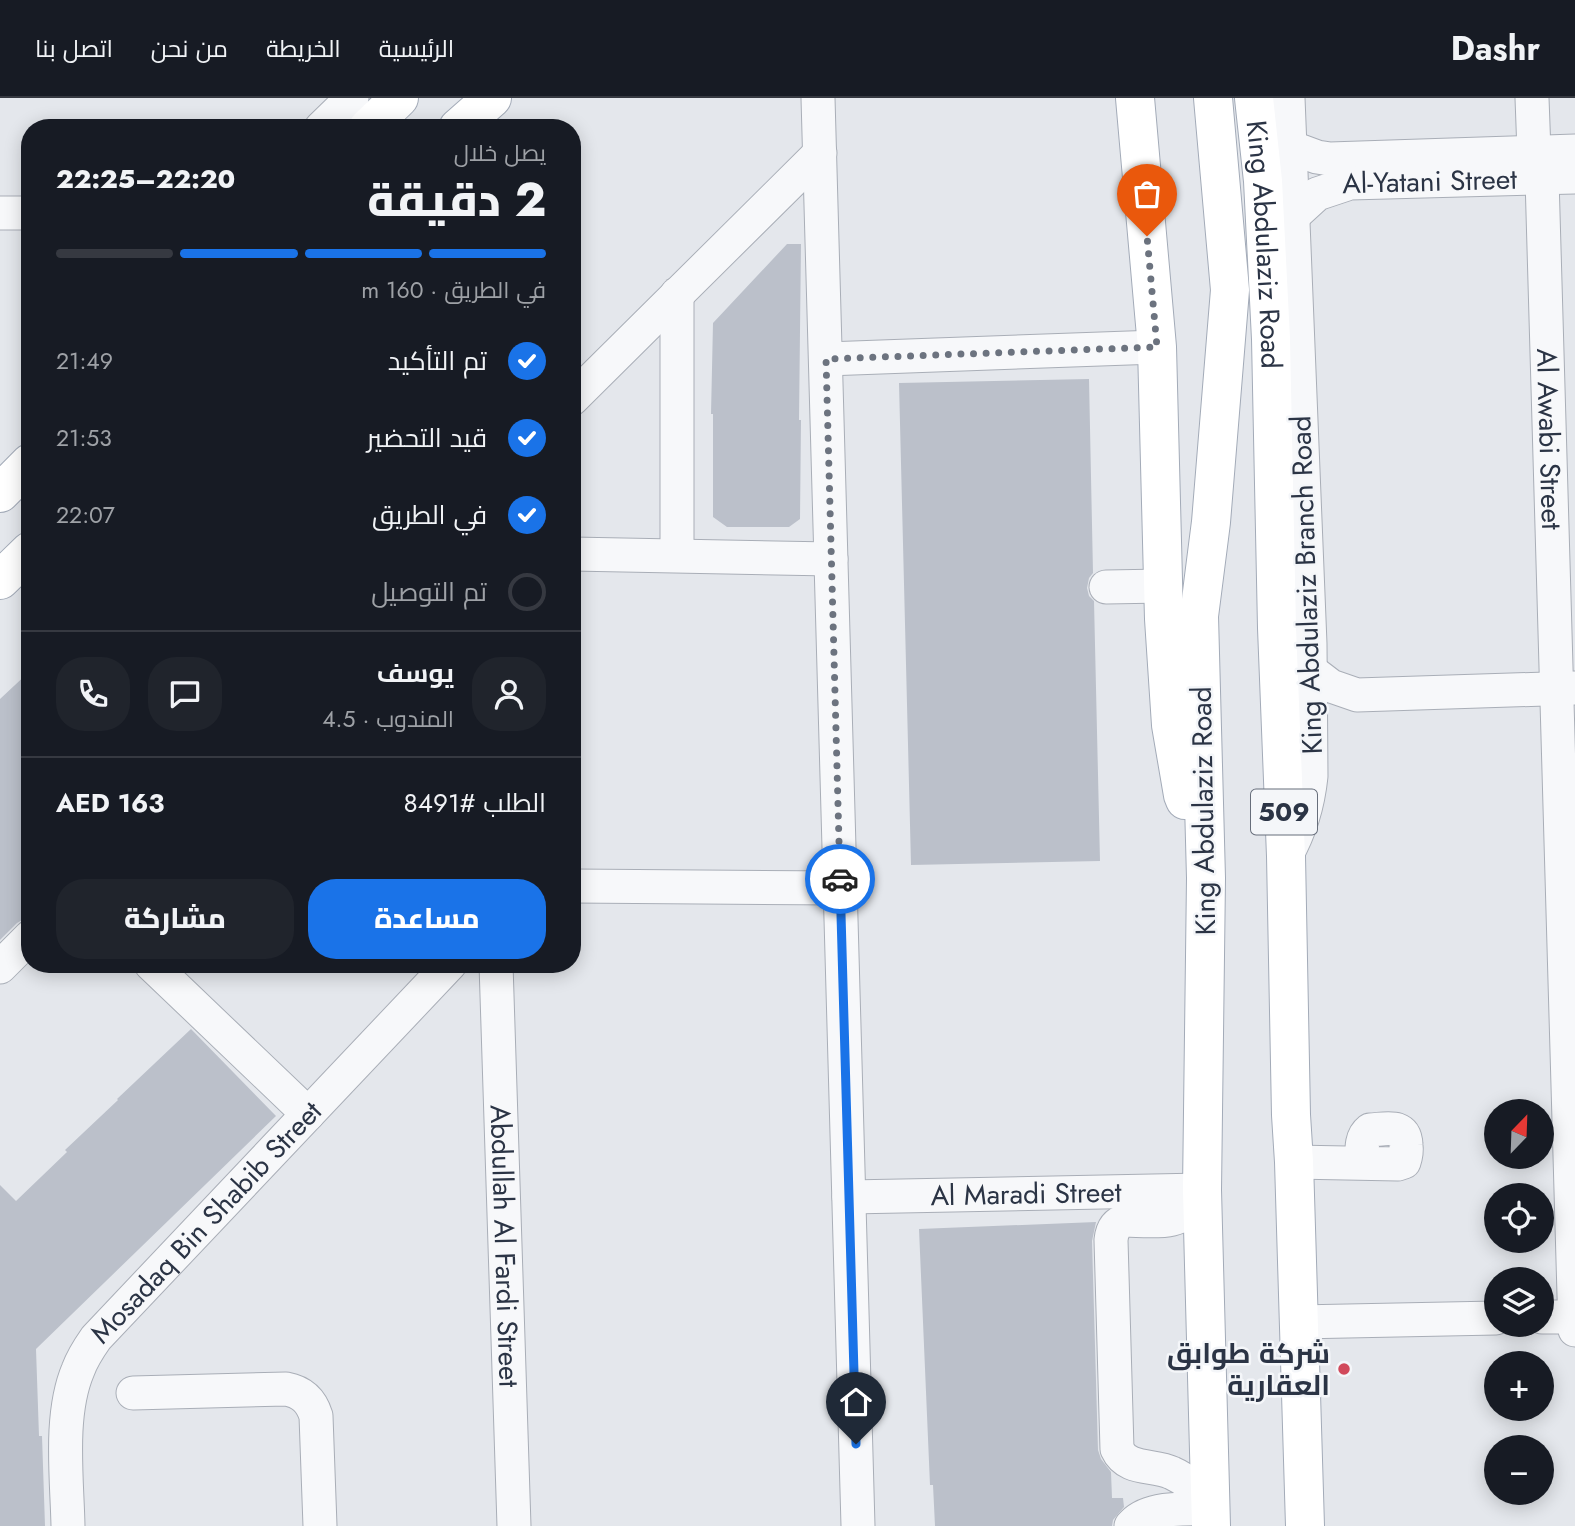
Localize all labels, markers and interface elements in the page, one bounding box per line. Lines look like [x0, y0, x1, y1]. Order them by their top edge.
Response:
text: Dashr [1451, 25, 1540, 72]
text: اتصل بنا [35, 31, 113, 66]
text: من نحن [151, 31, 228, 66]
text: الخريطة [266, 31, 341, 66]
text: الرئيسية [379, 31, 454, 66]
street label: King Abdulaziz Road [1236, 118, 1292, 369]
text: يصل خلال [454, 136, 546, 170]
street label: Al-Yatani Street [1342, 159, 1518, 204]
text: 22:20–22:25 [56, 160, 235, 198]
pin [1117, 164, 1177, 236]
text: 2 دقيقة [367, 167, 546, 233]
icon: bag [1128, 175, 1166, 213]
text: في الطريق · 160 m [361, 273, 546, 307]
text: تم التأكيد [388, 342, 487, 380]
icon: check [508, 342, 546, 380]
text: 21:49 [56, 344, 113, 378]
street label: Al Awabi Street [1526, 348, 1572, 530]
street label: King Abdulaziz Branch Road [1280, 415, 1333, 755]
text: قيد التحضير [367, 419, 487, 457]
icon: check [508, 419, 546, 457]
text: 21:53 [56, 421, 112, 455]
text: في الطريق [372, 496, 487, 534]
icon: check [508, 496, 546, 534]
text: 22:07 [56, 498, 115, 532]
text: تم التوصيل [371, 573, 487, 611]
text: يوسف [377, 654, 454, 692]
button: phone [56, 657, 130, 731]
button: chat [148, 657, 222, 731]
button: person [472, 657, 546, 731]
street label: King Abdulaziz Road [1181, 686, 1226, 936]
text: المندوب · 4.5 [322, 702, 454, 736]
text: AED 163 [56, 784, 164, 822]
text: الطلب #8491 [404, 784, 546, 822]
road number: 509 [1251, 790, 1317, 834]
courier [805, 844, 875, 914]
icon: car [821, 860, 859, 898]
button: مشاركة [56, 879, 294, 959]
button: مساعدة [308, 879, 546, 959]
street label: Mosadaq Bin Shabib Street [81, 1092, 331, 1353]
north arrow [1484, 1099, 1554, 1169]
map controls [1484, 1099, 1554, 1505]
street label: Abdullah Al Fardi Street [480, 1104, 530, 1388]
street label: Al Maradi Street [930, 1172, 1122, 1216]
button: locate [1484, 1183, 1554, 1253]
button: layers [1484, 1267, 1554, 1337]
place label: شركة طوابق العقارية [1167, 1333, 1330, 1406]
button: + [1484, 1351, 1554, 1421]
marker: شركة طوابق العقارية [1336, 1361, 1352, 1377]
pin [826, 1372, 886, 1444]
icon: home [837, 1383, 875, 1421]
button: − [1484, 1435, 1554, 1505]

